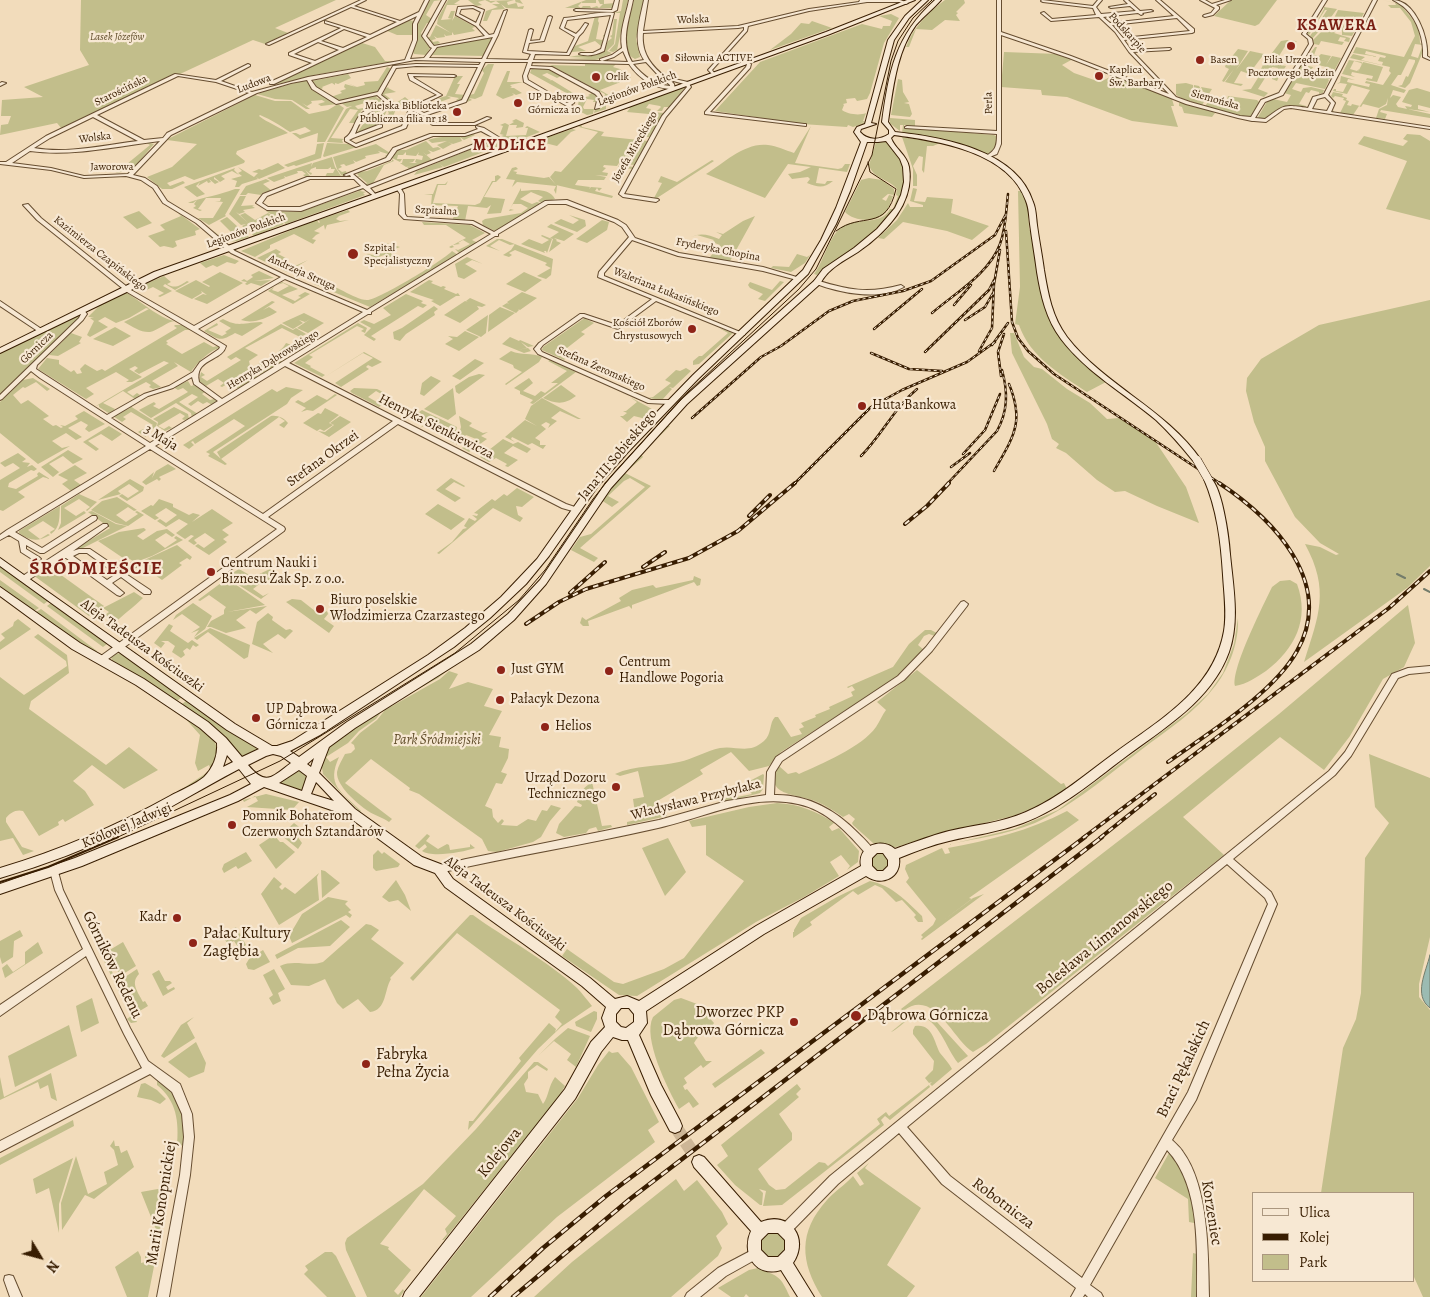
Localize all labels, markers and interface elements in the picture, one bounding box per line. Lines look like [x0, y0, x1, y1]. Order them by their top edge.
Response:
street label: Podskarpie [1105, 10, 1149, 56]
street label: Wolska [677, 13, 709, 27]
district label: KSAWERA [1296, 16, 1378, 36]
park label: Lasek Józefów [90, 30, 144, 44]
marker: Filia Urzędu Pocztowego Będzin [1285, 40, 1297, 52]
place label: Siłownia ACTIVE [675, 51, 753, 65]
marker: Siłownia ACTIVE [659, 52, 671, 64]
place label: Basen [1210, 53, 1237, 67]
place label: Filia Urzędu Pocztowego Będzin [1248, 53, 1334, 79]
marker: Basen [1194, 54, 1206, 66]
place label: Kaplica Św. Barbary [1109, 63, 1163, 89]
street label: Legionów Polskich [596, 69, 678, 109]
place label: Orlik [606, 70, 629, 84]
marker: Kaplica Św. Barbary [1093, 70, 1105, 82]
street label: Ludowa [235, 71, 273, 97]
marker: Orlik [590, 71, 602, 83]
street label: Starościńska [92, 73, 150, 109]
street label: Siemońska [1189, 87, 1241, 113]
place label: UP Dąbrowa Górnicza 10 [528, 90, 584, 116]
street label: Perla [982, 92, 996, 114]
marker: UP Dąbrowa Górnicza 10 [512, 97, 524, 109]
place label: Miejska Biblioteka Publiczna filia nr 18 [359, 99, 447, 125]
marker: Miejska Biblioteka Publiczna filia nr 18 [451, 106, 463, 118]
street label: Józefa Mireckiego [609, 109, 661, 185]
street label: Wolska [78, 129, 112, 147]
district label: MYDLICE [472, 136, 548, 156]
street label: Jaworowa [90, 160, 134, 174]
street label: Szpitalna [414, 203, 458, 219]
street label: Legionów Polskich [205, 211, 287, 251]
street label: Kazimierza Czapińskiego [51, 214, 149, 294]
street label: Fryderyka Chopina [675, 235, 761, 265]
place label: Szpital Specjalistyczny [364, 241, 432, 267]
marker: Szpital Specjalistyczny [346, 247, 360, 261]
street label: Andrzeja Struga [266, 252, 338, 294]
street label: Waleriana Łukasińskiego [611, 265, 721, 319]
place label: Kościół Zborów Chrystusowych [613, 316, 682, 342]
marker: Kościół Zborów Chrystusowych [686, 323, 698, 335]
street label: Henryka Dąbrowskiego [224, 327, 322, 393]
street label: Górnicza [18, 329, 56, 367]
street label: Stefana Żeromskiego [555, 344, 647, 394]
street label: Henryka Sienkiewicza [376, 391, 496, 463]
place label: Huta Bankowa [872, 398, 956, 414]
marker: Huta Bankowa [856, 400, 868, 412]
street label: Jana III Sobieskiego [575, 406, 661, 504]
street label: 3 Maja [141, 421, 181, 455]
street label: Stefana Okrzei [284, 427, 362, 491]
place label: Centrum Nauki i Biznesu Żak Sp. z o.o. [221, 556, 345, 588]
district label: ŚRÓDMIEŚCIE [28, 558, 164, 580]
marker: Centrum Nauki i Biznesu Żak Sp. z o.o. [205, 566, 217, 578]
place label: Biuro poselskie Włodzimierza Czarzastego [330, 593, 485, 626]
street label: Aleja Tadeusza Kościuszki [77, 596, 207, 696]
marker: Biuro poselskie Włodzimierza Czarzastego [314, 603, 326, 615]
place label: Centrum Handlowe Pogoria [619, 655, 724, 688]
place label: Just GYM [511, 662, 564, 678]
marker: Just GYM [495, 664, 507, 676]
marker: Centrum Handlowe Pogoria [603, 665, 615, 677]
place label: Pałacyk Dezona [510, 692, 600, 708]
marker: Pałacyk Dezona [494, 694, 506, 706]
place label: UP Dąbrowa Górnicza 1 [266, 702, 338, 734]
marker: UP Dąbrowa Górnicza 1 [250, 712, 262, 724]
place label: Helios [555, 719, 592, 735]
marker: Helios [539, 721, 551, 733]
park label: Park Śródmiejski [393, 733, 481, 749]
place label: Urząd Dozoru Technicznego [525, 771, 606, 804]
street label: Władysława Przybylaka [629, 776, 763, 824]
marker: Urząd Dozoru Technicznego [610, 781, 622, 793]
street label: Królowej Jadwigi [79, 799, 175, 853]
place label: Pomnik Bohaterom Czerwonych Sztandarów [242, 809, 384, 842]
marker: Pomnik Bohaterom Czerwonych Sztandarów [226, 819, 238, 831]
street label: Aleja Tadeusza Kościuszki [441, 853, 569, 955]
street label: Bolesława Limanowskiego [1033, 877, 1177, 999]
street label: Górników Redenu [78, 908, 146, 1022]
place label: Kadr [139, 910, 167, 926]
marker: Kadr [171, 912, 183, 924]
place label: Pałac Kultury Zagłębia [203, 924, 290, 962]
marker: Pałac Kultury Zagłębia [187, 937, 199, 949]
place label: Dworzec PKP Dąbrowa Górnicza [663, 1003, 784, 1041]
place label: Dąbrowa Górnicza [867, 1006, 988, 1026]
marker: Dąbrowa Górnicza [849, 1009, 863, 1023]
marker: Dworzec PKP Dąbrowa Górnicza [788, 1016, 800, 1028]
street label: Braci Pękalskich [1153, 1017, 1215, 1121]
place label: Fabryka Pełna Życia [376, 1045, 449, 1083]
marker: Fabryka Pełna Życia [360, 1058, 372, 1070]
street label: Kolejowa [474, 1124, 526, 1182]
street label: Marii Konopnickiej [143, 1139, 181, 1267]
street label: Robotnicza [968, 1174, 1038, 1234]
street label: Korzeniec [1196, 1179, 1226, 1247]
legend [1252, 1192, 1415, 1282]
text: Ulica [1299, 1202, 1330, 1222]
text: Kolej [1299, 1227, 1330, 1247]
north arrow [15, 1232, 65, 1282]
text: Park [1299, 1252, 1327, 1272]
text: N [42, 1257, 63, 1276]

